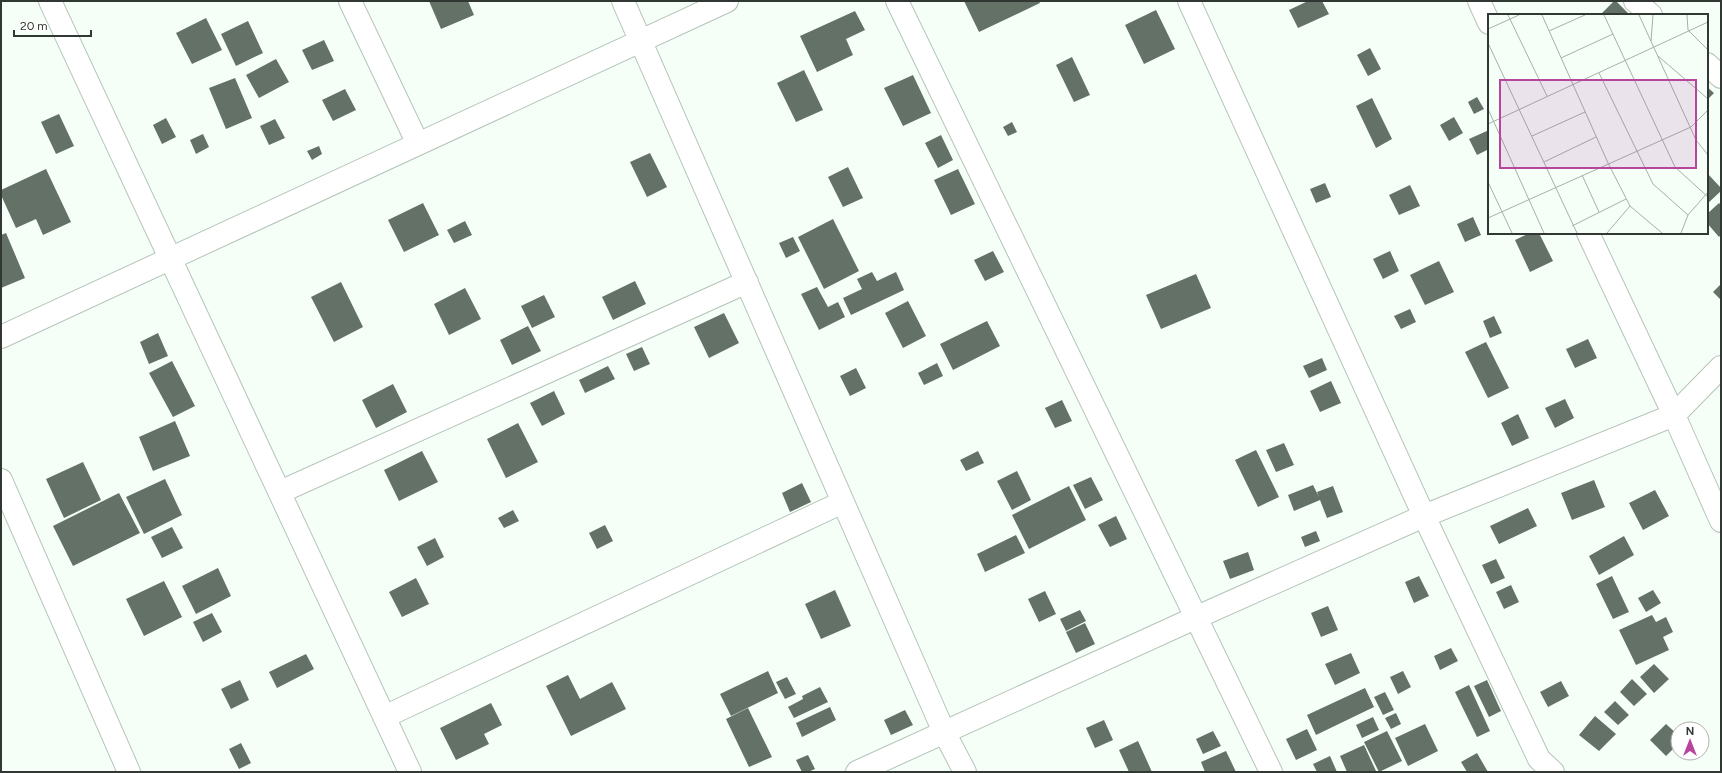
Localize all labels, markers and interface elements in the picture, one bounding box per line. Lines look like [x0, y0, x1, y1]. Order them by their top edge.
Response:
scale bar [14, 12, 91, 38]
inset map [1488, 14, 1708, 234]
text: 20 m [20, 19, 48, 33]
north arrow [1670, 721, 1710, 761]
text: N [1686, 725, 1694, 738]

